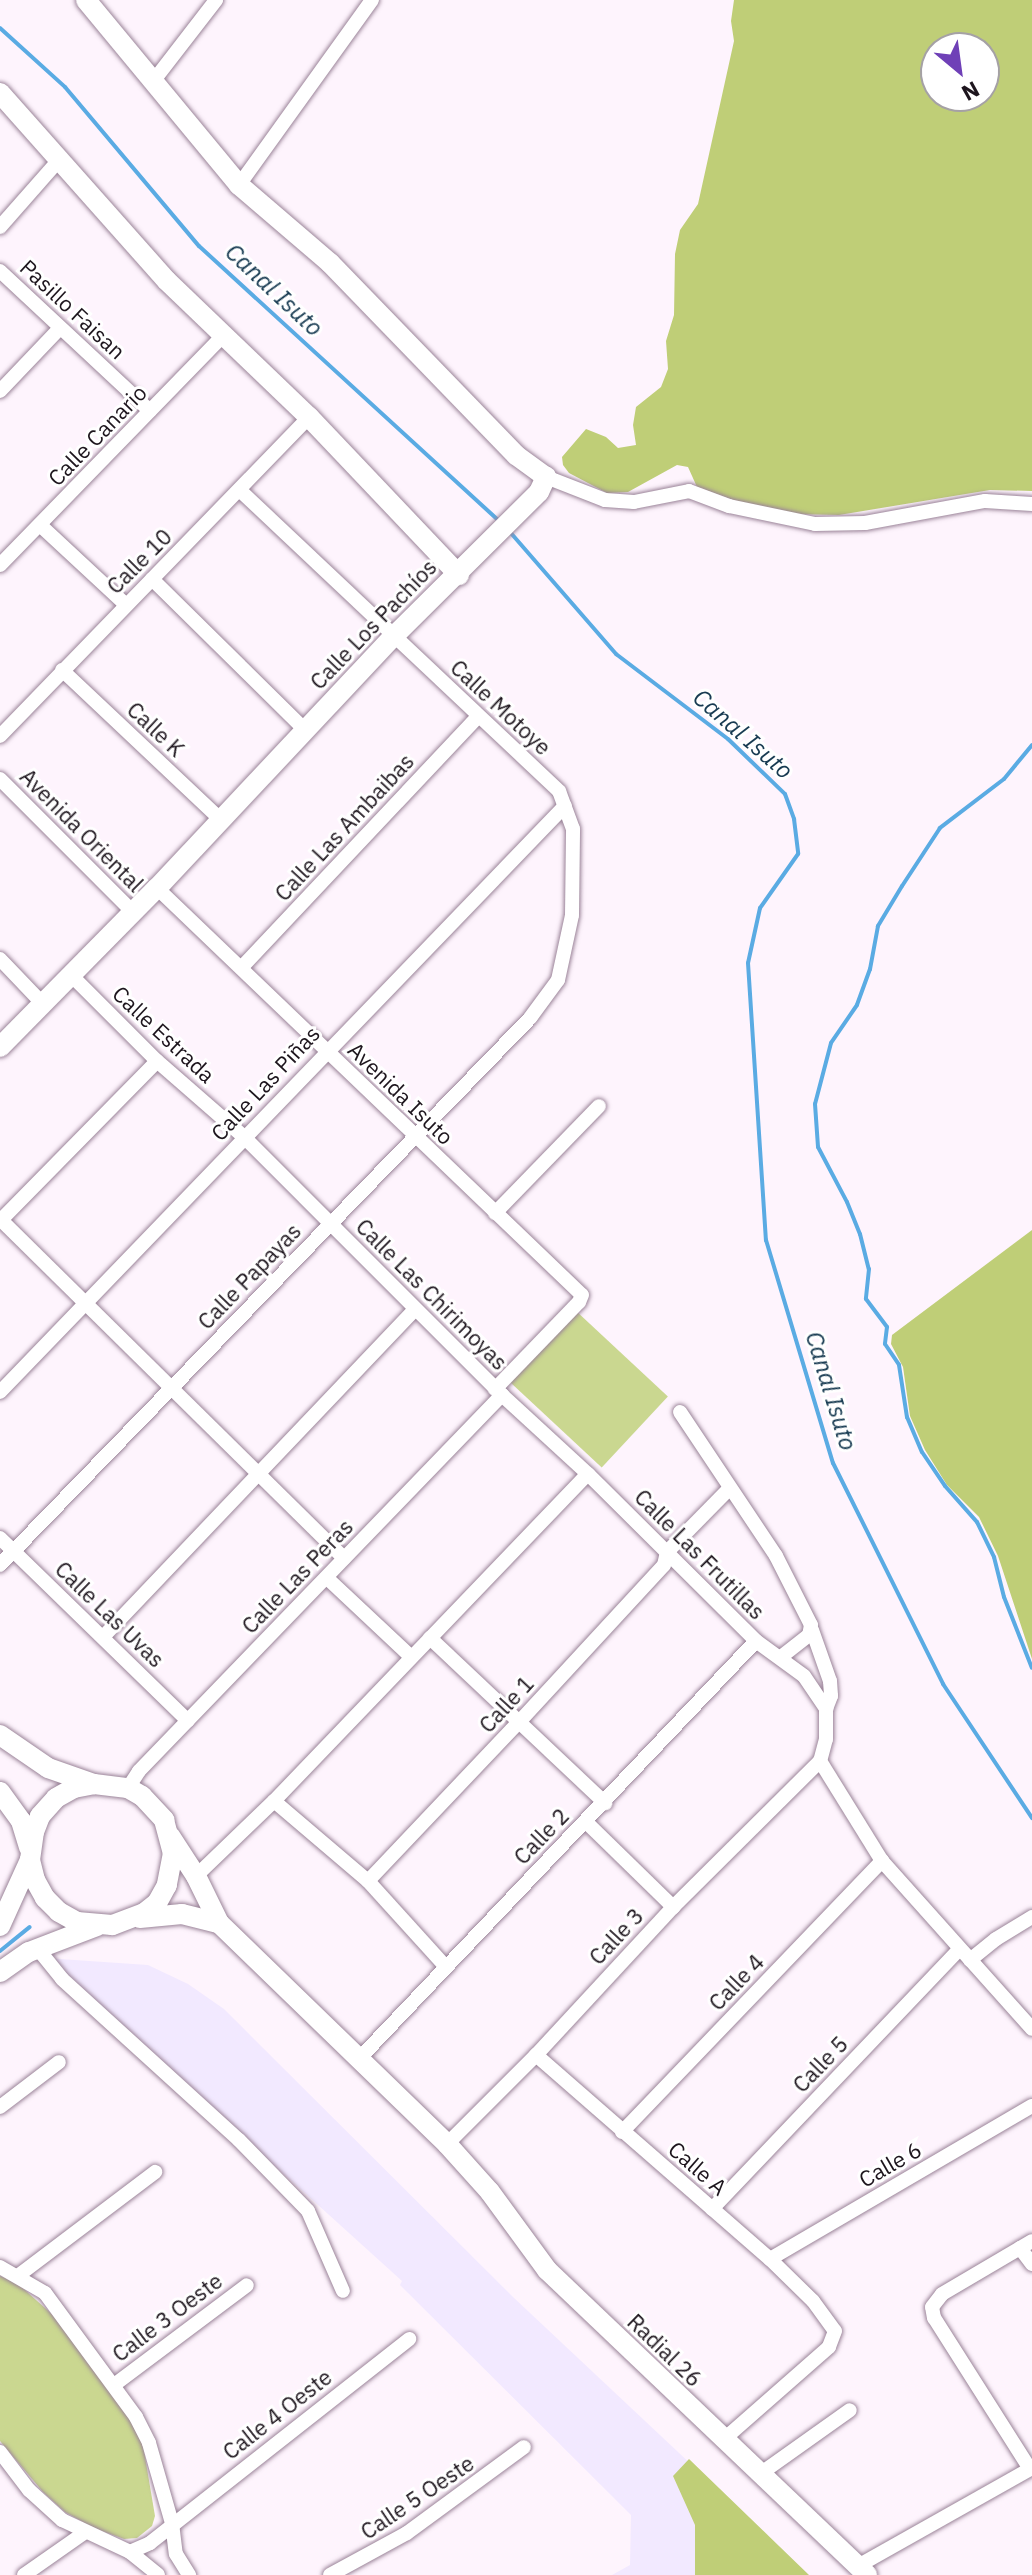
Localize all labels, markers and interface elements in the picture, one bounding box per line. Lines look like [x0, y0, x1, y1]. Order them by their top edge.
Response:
north arrow [920, 32, 1000, 112]
text: N [957, 75, 985, 108]
water label: Canal Isuto [219, 238, 329, 342]
street label: Pasillo Faisan [15, 254, 131, 364]
street label: Calle Canario [42, 379, 152, 491]
street label: Calle 10 [101, 523, 177, 599]
street label: Calle Los Pachíos [304, 553, 442, 695]
street label: Calle Motoye [445, 654, 557, 760]
water label: Canal Isuto [687, 683, 799, 785]
street label: Calle K [122, 696, 190, 762]
street label: Calle Las Ambaibas [269, 748, 419, 906]
street label: Avenida Oriental [15, 763, 149, 897]
street label: Calle Estrada [108, 980, 220, 1088]
street label: Calle Las Piñas [205, 1020, 325, 1146]
street label: Avenida Isuto [343, 1036, 459, 1150]
street label: Calle Las Chirimoyas [351, 1213, 513, 1375]
street label: Calle Papayas [192, 1218, 306, 1334]
water label: Canal Isuto [799, 1328, 863, 1454]
street label: Calle Las Frutillas [629, 1483, 771, 1625]
street label: Calle Las Peras [236, 1513, 358, 1639]
street label: Calle Las Uvas [50, 1555, 170, 1673]
street label: Calle 1 [473, 1670, 539, 1738]
street label: Calle 2 [508, 1802, 574, 1870]
street label: Calle 3 [583, 1902, 649, 1970]
street label: Calle 4 [703, 1948, 769, 2016]
street label: Calle 5 [787, 2030, 853, 2098]
street label: Calle A [663, 2136, 733, 2200]
street label: Calle 6 [854, 2136, 926, 2192]
street label: Calle 3 Oeste [107, 2267, 227, 2367]
street label: Radial 26 [622, 2308, 708, 2392]
street label: Calle 4 Oeste [217, 2363, 337, 2465]
street label: Calle 5 Oeste [355, 2449, 479, 2545]

